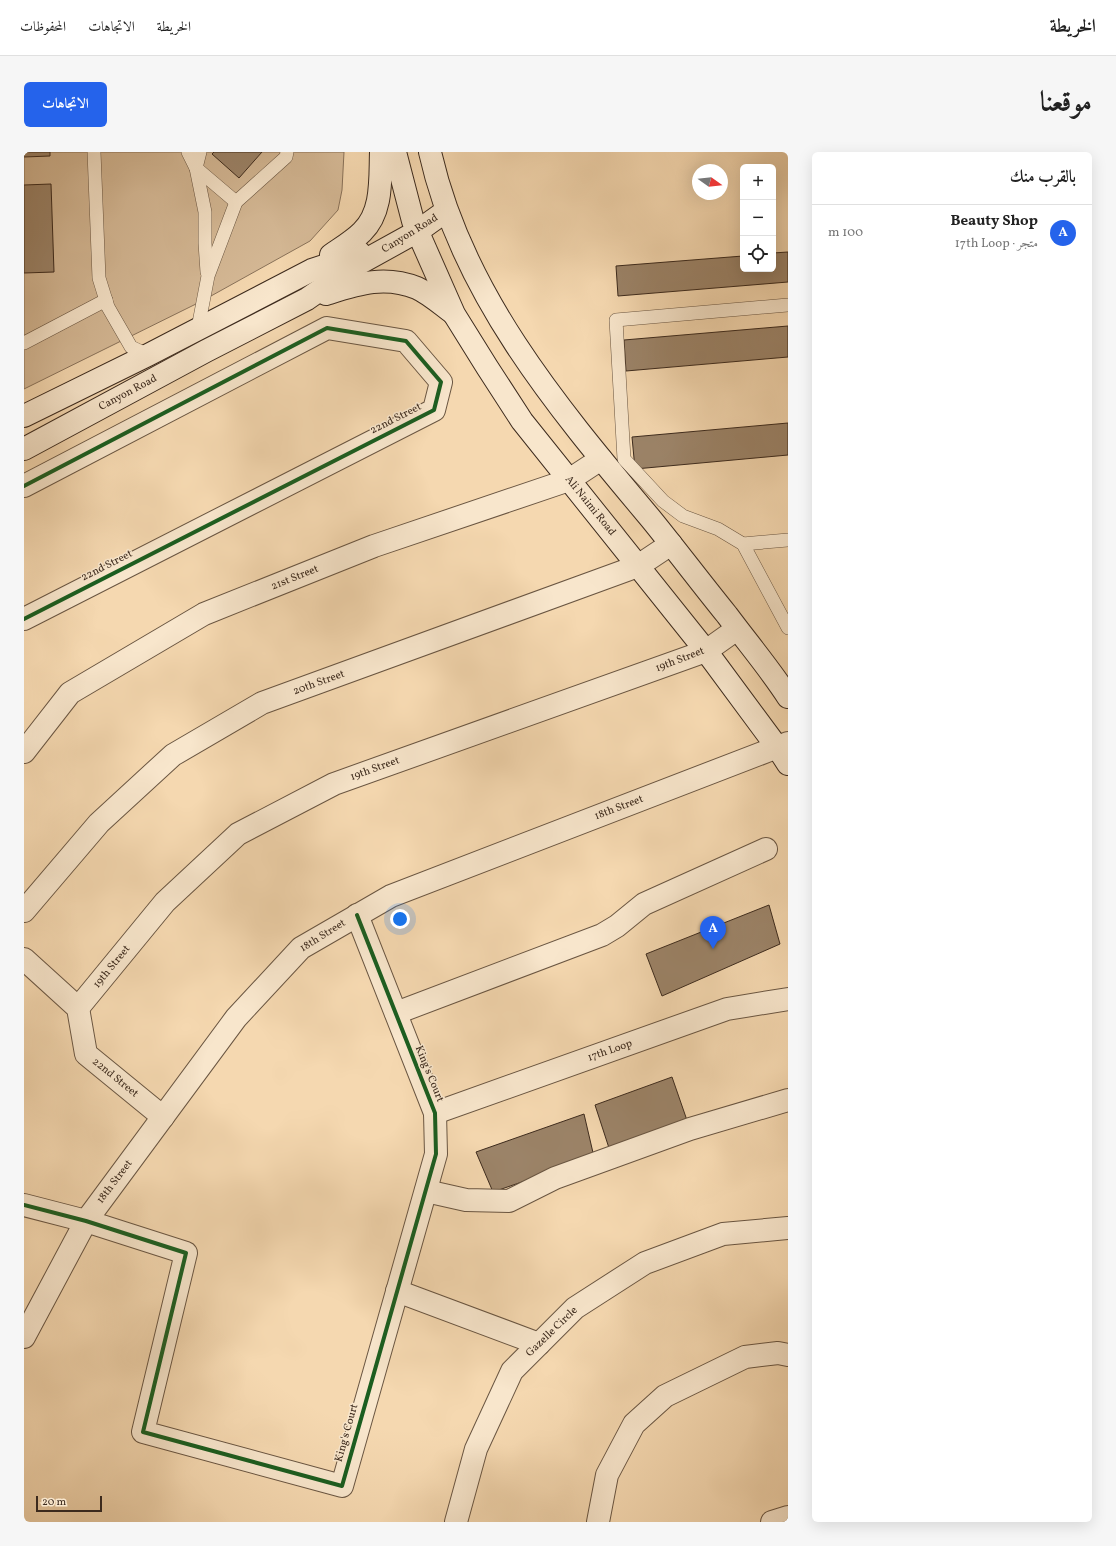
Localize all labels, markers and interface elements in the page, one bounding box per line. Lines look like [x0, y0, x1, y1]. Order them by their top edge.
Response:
text: الخريطة [1050, 14, 1096, 40]
text: المحفوظات [20, 18, 66, 37]
text: الاتجاهات [88, 18, 135, 37]
text: الخريطة [157, 18, 191, 37]
button: الاتجاهات [24, 82, 107, 127]
text: موقعنا [1040, 84, 1092, 123]
north arrow [692, 164, 728, 200]
map controls [740, 164, 776, 272]
button: + [740, 164, 776, 200]
text: بالقرب منك [1010, 166, 1076, 189]
button: − [740, 200, 776, 236]
street label: Canyon Road [379, 211, 441, 257]
text: Beauty Shop [950, 211, 1038, 232]
text: 100 m [828, 224, 863, 242]
text: A [1058, 224, 1068, 242]
text: متجر · 17th Loop [955, 235, 1038, 253]
button: locate [740, 236, 776, 272]
street label: Canyon Road [96, 371, 160, 415]
street label: 22nd Street [368, 400, 424, 438]
street label: Ali Naimi Road [561, 473, 619, 539]
street label: 22nd Street [79, 547, 135, 585]
street label: 21st Street [269, 562, 321, 594]
street label: 19th Street [653, 644, 707, 676]
street label: 20th Street [291, 667, 347, 699]
street label: 19th Street [348, 753, 402, 785]
street label: 18th Street [592, 792, 646, 824]
your location [390, 909, 410, 929]
street label: 18th Street [297, 916, 349, 956]
pin: A [700, 916, 726, 949]
street label: 19th Street [90, 942, 134, 992]
street label: 17th Loop [586, 1036, 634, 1066]
street label: King's Court [411, 1043, 447, 1105]
street label: 22nd Street [89, 1055, 141, 1101]
street label: 18th Street [94, 1157, 137, 1207]
street label: Gazelle Circle [523, 1304, 581, 1360]
street label: King's Court [332, 1402, 362, 1464]
scale bar [36, 1494, 102, 1513]
text: 20 m [42, 1495, 66, 1510]

